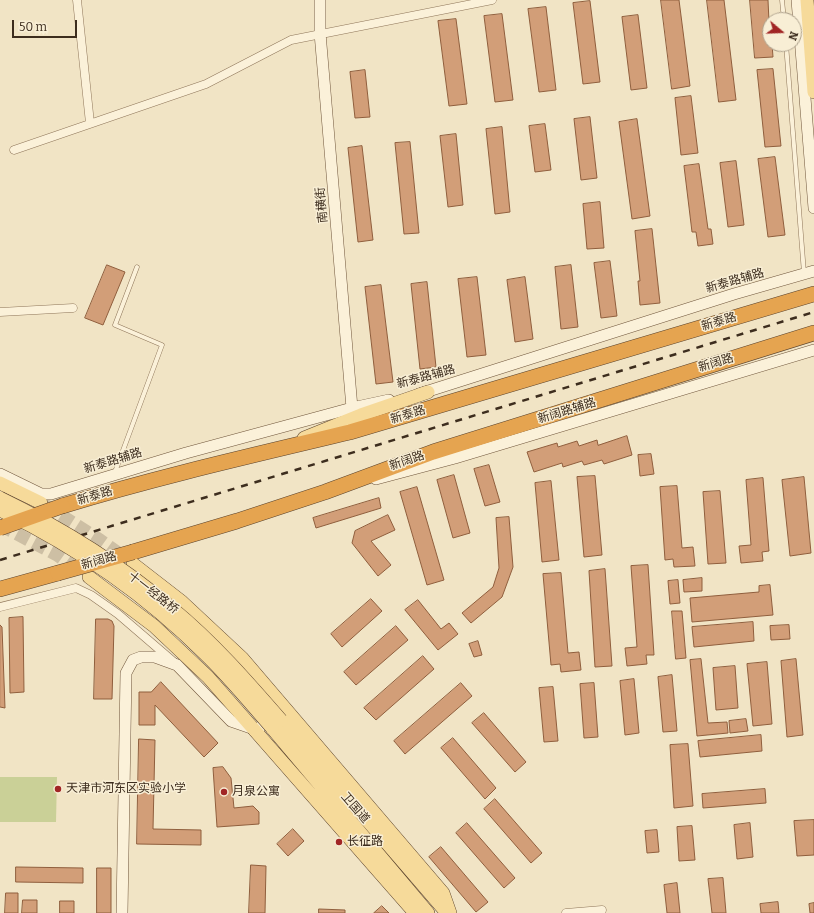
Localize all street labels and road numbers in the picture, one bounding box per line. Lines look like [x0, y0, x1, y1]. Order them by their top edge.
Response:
street label: 南横街 [313, 186, 331, 224]
street label: 新泰路辅路 [704, 266, 766, 296]
street label: 新泰路 [700, 310, 738, 334]
street label: 新阔路 [697, 351, 735, 375]
street label: 新泰路辅路 [395, 362, 457, 392]
street label: 新阔路辅路 [536, 395, 598, 427]
street label: 新泰路 [389, 403, 427, 427]
street label: 新泰路辅路 [82, 445, 144, 477]
street label: 新阔路 [388, 448, 426, 474]
street label: 新泰路 [76, 484, 114, 508]
street label: 新阔路 [80, 549, 118, 573]
street label: 十一经路桥 [125, 569, 181, 617]
street label: 卫国道 [338, 790, 372, 826]

